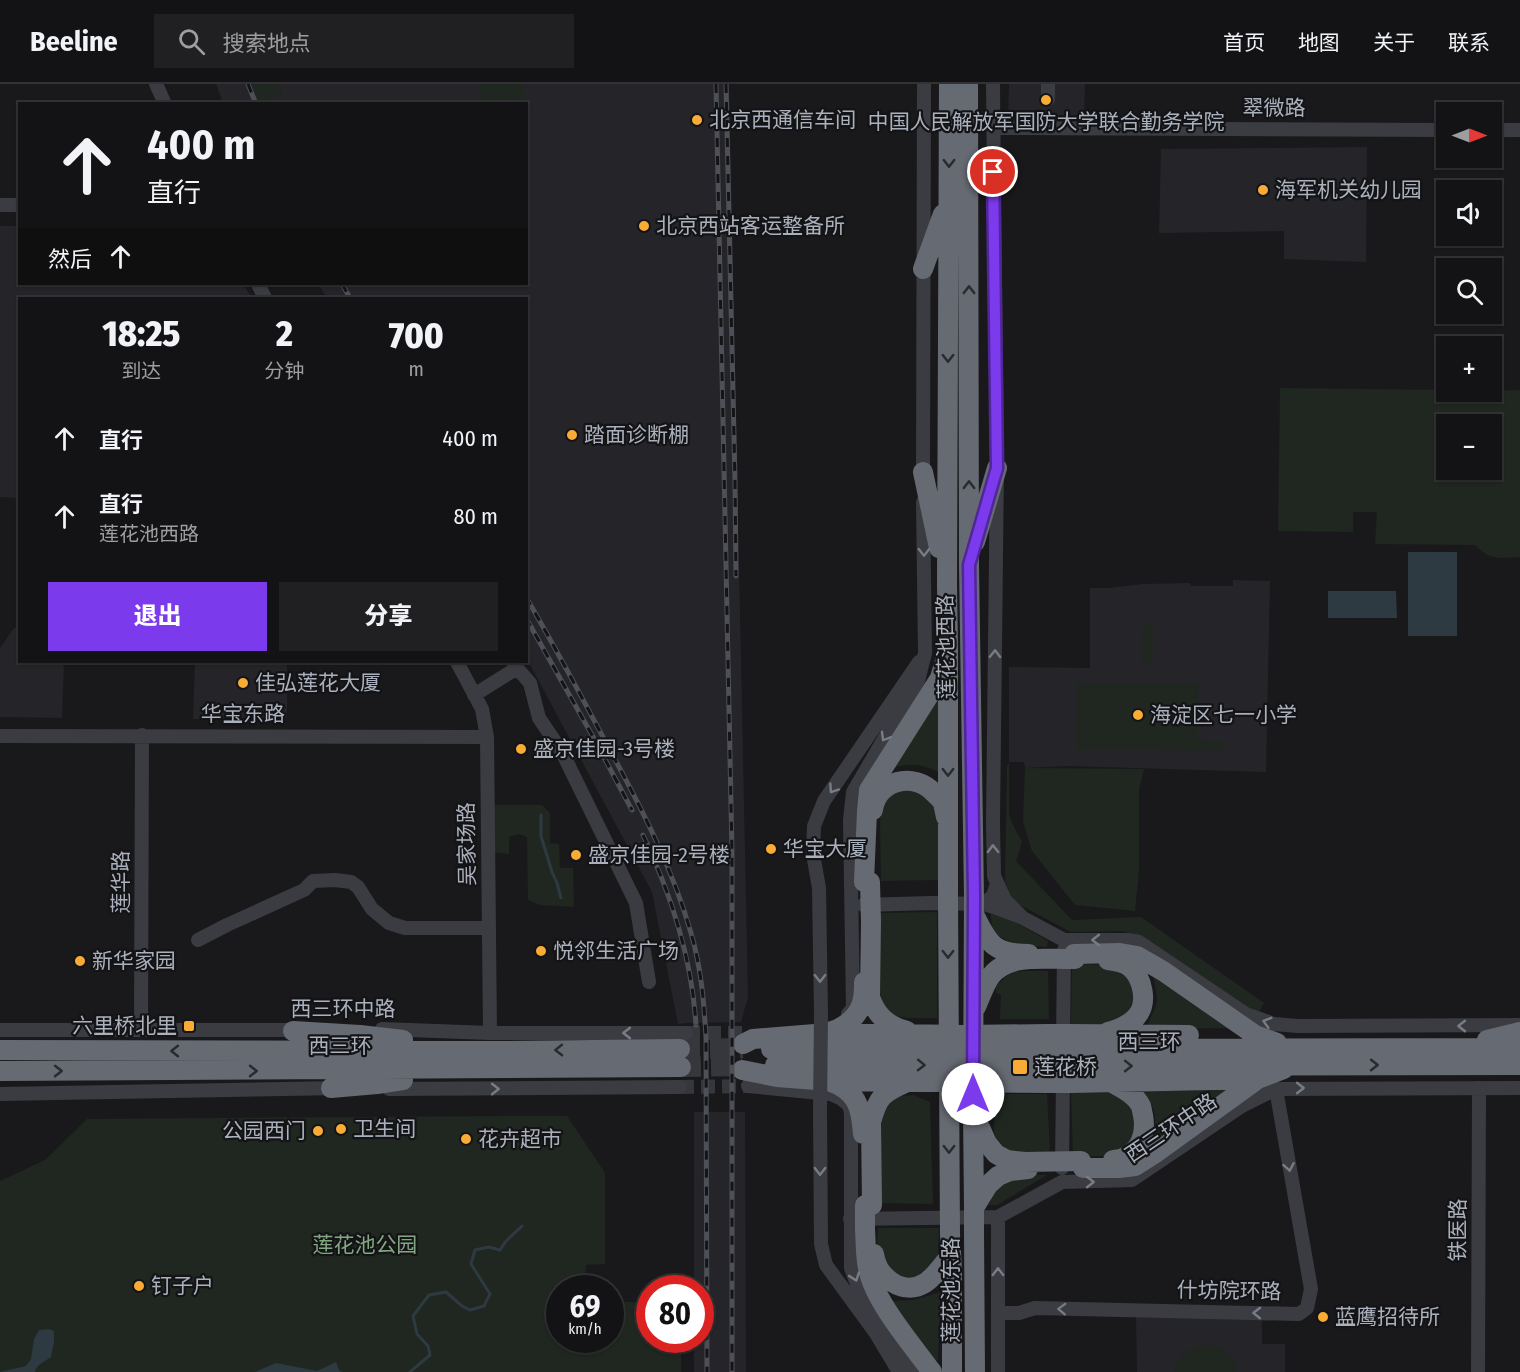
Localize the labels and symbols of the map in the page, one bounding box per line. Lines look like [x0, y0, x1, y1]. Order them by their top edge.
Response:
marker: 中国人民解放军国防大学联合勤务学院 [1039, 93, 1053, 107]
street label: 翠微路 [1243, 95, 1306, 121]
north arrow [1436, 102, 1502, 168]
place label: 北京西通信车间 [709, 107, 856, 133]
place label: 中国人民解放军国防大学联合勤务学院 [868, 109, 1225, 135]
marker: 北京西通信车间 [690, 113, 704, 127]
pin [967, 146, 1018, 197]
one-way arrow [943, 159, 955, 168]
place label: 海军机关幼儿园 [1275, 177, 1422, 203]
marker: 海军机关幼儿园 [1256, 183, 1270, 197]
place label: 北京西站客运整备所 [656, 213, 845, 239]
marker: 北京西站客运整备所 [637, 219, 651, 233]
one-way arrow [963, 286, 975, 295]
one-way arrow [942, 354, 954, 363]
place label: 踏面诊断棚 [584, 422, 689, 448]
marker: 踏面诊断棚 [565, 428, 579, 442]
one-way arrow [963, 481, 975, 490]
one-way arrow [917, 547, 930, 556]
street label: 莲花池西路 [932, 594, 960, 700]
one-way arrow [989, 649, 1001, 658]
place label: 佳弘莲花大厦 [255, 670, 381, 696]
marker: 佳弘莲花大厦 [236, 676, 250, 690]
street label: 华宝东路 [201, 701, 285, 727]
place label: 海淀区七一小学 [1150, 702, 1297, 728]
marker: 海淀区七一小学 [1131, 708, 1145, 722]
one-way arrow [881, 731, 892, 741]
place label: 盛京佳园-3号楼 [533, 736, 675, 762]
marker: 盛京佳园-3号楼 [514, 742, 528, 756]
one-way arrow [942, 767, 954, 776]
one-way arrow [829, 782, 840, 793]
street label: 吴家场路 [453, 802, 481, 886]
place label: 华宝大厦 [783, 836, 867, 862]
place label: 盛京佳园-2号楼 [588, 842, 730, 868]
marker: 华宝大厦 [764, 842, 778, 856]
one-way arrow [987, 844, 1000, 853]
marker: 盛京佳园-2号楼 [569, 848, 583, 862]
street label: 莲华路 [108, 851, 134, 914]
one-way arrow [1091, 934, 1100, 946]
place label: 悦邻生活广场 [553, 938, 679, 964]
marker: 悦邻生活广场 [534, 944, 548, 958]
place label: 新华家园 [92, 948, 176, 974]
one-way arrow [942, 950, 954, 959]
marker: 新华家园 [73, 954, 87, 968]
one-way arrow [814, 974, 827, 983]
street label: 西三环中路 [291, 996, 396, 1022]
place label: 六里桥北里 [72, 1013, 177, 1039]
one-way arrow [1262, 1017, 1273, 1029]
marker: 六里桥北里 [182, 1019, 196, 1033]
one-way arrow [1457, 1019, 1466, 1032]
one-way arrow [623, 1027, 632, 1039]
street label: 西三环 [1118, 1029, 1181, 1055]
street label: 西三环 [309, 1033, 372, 1059]
one-way arrow [554, 1044, 563, 1057]
one-way arrow [171, 1045, 180, 1057]
place label: 莲花桥 [1034, 1054, 1097, 1080]
marker: 莲花桥 [1011, 1058, 1029, 1076]
one-way arrow [917, 1059, 926, 1071]
one-way arrow [1370, 1059, 1379, 1071]
one-way arrow [1124, 1060, 1133, 1072]
position arrow [941, 1062, 1005, 1126]
one-way arrow [249, 1064, 258, 1077]
one-way arrow [54, 1065, 63, 1078]
one-way arrow [1295, 1082, 1304, 1095]
one-way arrow [490, 1083, 499, 1095]
street label: 西三环中路 [1120, 1088, 1222, 1168]
place label: 卫生间 [353, 1116, 416, 1142]
place label: 公园西门 [222, 1118, 306, 1144]
marker: 卫生间 [334, 1122, 348, 1136]
marker: 公园西门 [311, 1124, 325, 1138]
place label: 花卉超市 [478, 1126, 562, 1152]
marker: 花卉超市 [459, 1132, 473, 1146]
one-way arrow [943, 1145, 955, 1154]
one-way arrow [1283, 1162, 1295, 1172]
one-way arrow [814, 1166, 827, 1175]
one-way arrow [1085, 1176, 1094, 1188]
street label: 铁医路 [1445, 1199, 1471, 1262]
park label: 莲花池公园 [313, 1232, 418, 1258]
street label: 莲花池东路 [938, 1238, 964, 1343]
one-way arrow [992, 1267, 1004, 1276]
one-way arrow [847, 1271, 860, 1282]
place label: 钉子户 [151, 1273, 214, 1299]
speed limit sign: 80 [636, 1275, 714, 1353]
street label: 什坊院环路 [1176, 1277, 1282, 1305]
marker: 钉子户 [132, 1279, 146, 1293]
one-way arrow [1058, 1302, 1067, 1315]
place label: 蓝鹰招待所 [1335, 1304, 1440, 1330]
one-way arrow [1253, 1307, 1262, 1319]
marker: 蓝鹰招待所 [1316, 1310, 1330, 1324]

